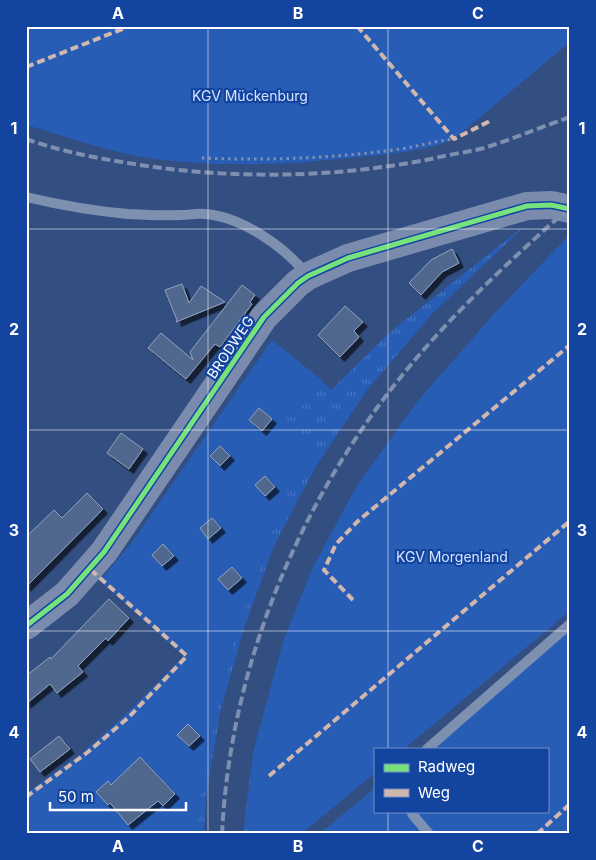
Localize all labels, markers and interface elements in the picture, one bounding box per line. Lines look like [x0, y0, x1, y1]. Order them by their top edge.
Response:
text: A [112, 3, 124, 23]
text: B [293, 3, 303, 23]
text: C [472, 3, 484, 23]
park label: KGV Mückenburg [192, 87, 308, 104]
text: 1 [11, 118, 17, 138]
text: 1 [579, 118, 585, 138]
street label: BRODWEG [203, 313, 257, 381]
text: 2 [9, 319, 19, 339]
text: 2 [577, 319, 587, 339]
text: 3 [9, 520, 19, 540]
text: 3 [577, 520, 587, 540]
park label: KGV Morgenland [396, 548, 508, 565]
text: 4 [9, 722, 20, 742]
text: 4 [577, 722, 588, 742]
legend [374, 748, 548, 812]
text: Radweg [418, 757, 475, 776]
scale bar [50, 780, 186, 812]
text: Weg [418, 783, 450, 802]
text: 50 m [58, 787, 94, 806]
text: A [112, 836, 124, 856]
text: B [293, 836, 303, 856]
text: C [472, 836, 484, 856]

